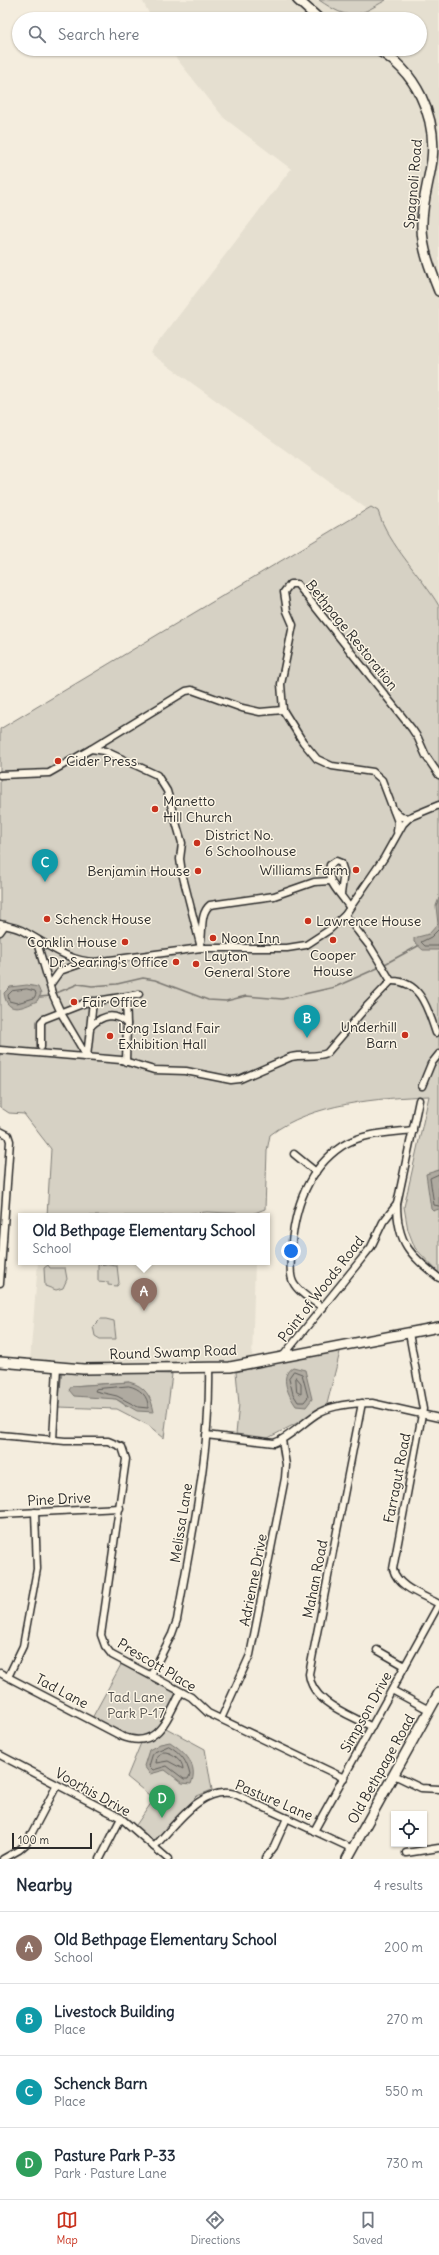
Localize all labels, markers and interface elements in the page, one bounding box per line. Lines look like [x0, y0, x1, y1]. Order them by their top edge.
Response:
search box [12, 12, 427, 56]
icon: search [26, 23, 48, 45]
text: Search here [58, 25, 139, 44]
street label: Spagnoli Road [400, 138, 426, 230]
street label: Bethpage Restoration [302, 576, 402, 694]
place label: Cider Press [66, 752, 137, 770]
marker: Cider Press [53, 756, 63, 766]
place label: Manetto Hill Church [163, 792, 232, 826]
marker: Manetto Hill Church [150, 804, 160, 814]
place label: District No. 6 Schoolhouse [205, 826, 296, 860]
marker: District No. 6 Schoolhouse [192, 838, 202, 848]
pin: C [32, 849, 58, 882]
place label: Williams Farm [260, 861, 348, 879]
place label: Benjamin House [87, 862, 190, 880]
marker: Williams Farm [351, 865, 361, 875]
marker: Benjamin House [193, 866, 203, 876]
place label: Schenck House [55, 910, 151, 928]
place label: Lawrence House [316, 912, 421, 930]
marker: Schenck House [42, 914, 52, 924]
marker: Lawrence House [303, 916, 313, 926]
place label: Noon Inn [221, 929, 280, 947]
place label: Conklin House [27, 933, 117, 951]
marker: Noon Inn [208, 933, 218, 943]
marker: Cooper House [328, 935, 338, 945]
marker: Conklin House [120, 937, 130, 947]
place label: Cooper House [310, 946, 356, 980]
place label: Layton General Store [204, 947, 290, 981]
place label: Dr. Searing's Office [49, 953, 168, 971]
marker: Dr. Searing's Office [171, 957, 181, 967]
marker: Layton General Store [191, 959, 201, 969]
place label: Fair Office [82, 993, 147, 1011]
marker: Fair Office [69, 997, 79, 1007]
pin: B [294, 1005, 320, 1038]
place label: Underhill Barn [341, 1018, 397, 1052]
place label: Long Island Fair Exhibition Hall [118, 1019, 220, 1053]
marker: Underhill Barn [400, 1030, 410, 1040]
marker: Long Island Fair Exhibition Hall [105, 1031, 115, 1041]
popup [18, 1213, 270, 1265]
text: Old Bethpage Elementary School [33, 1221, 255, 1240]
street label: Point of Woods Road [274, 1232, 368, 1346]
text: School [33, 1240, 71, 1257]
your location [281, 1241, 301, 1261]
pin: A [131, 1278, 157, 1311]
street label: Round Swamp Road [109, 1341, 237, 1363]
street label: Farragut Road [379, 1431, 415, 1525]
street label: Melissa Lane [166, 1482, 196, 1564]
street label: Pine Drive [27, 1488, 91, 1510]
street label: Adrienne Drive [235, 1532, 271, 1628]
street label: Mahan Road [299, 1538, 331, 1620]
street label: Prescott Place [114, 1634, 200, 1696]
street label: Simpson Drive [336, 1668, 396, 1756]
street label: Tad Lane [33, 1670, 91, 1712]
park label: Tad Lane Park P-17 [107, 1688, 165, 1722]
street label: Old Bethpage Road [343, 1711, 419, 1827]
street label: Voorhis Drive [52, 1764, 134, 1820]
street label: Pasture Lane [232, 1776, 316, 1824]
pin: D [149, 1785, 175, 1818]
map controls [391, 1811, 427, 1847]
button: locate [391, 1811, 427, 1847]
scale bar [12, 1831, 92, 1850]
text: 100 m [18, 1833, 49, 1847]
text: Nearby [16, 1874, 72, 1896]
text: 4 results [374, 1877, 423, 1894]
text: Old Bethpage Elementary School [54, 1930, 277, 1949]
text: A [25, 1939, 33, 1956]
text: 200 m [384, 1939, 423, 1956]
text: School [54, 1949, 93, 1966]
text: Livestock Building [54, 2002, 175, 2021]
text: B [25, 2011, 33, 2028]
text: 270 m [386, 2011, 423, 2028]
text: Place [54, 2021, 85, 2038]
text: Schenck Barn [54, 2074, 147, 2093]
text: C [25, 2083, 33, 2100]
text: 550 m [385, 2083, 423, 2100]
text: Place [54, 2093, 85, 2110]
text: Pasture Park P-33 [54, 2146, 176, 2165]
text: D [24, 2155, 34, 2172]
text: 730 m [386, 2155, 423, 2172]
text: Park · Pasture Lane [54, 2165, 167, 2182]
tab: Map [56, 2209, 78, 2247]
tab: Directions [191, 2209, 240, 2247]
tab: Saved [353, 2209, 383, 2247]

